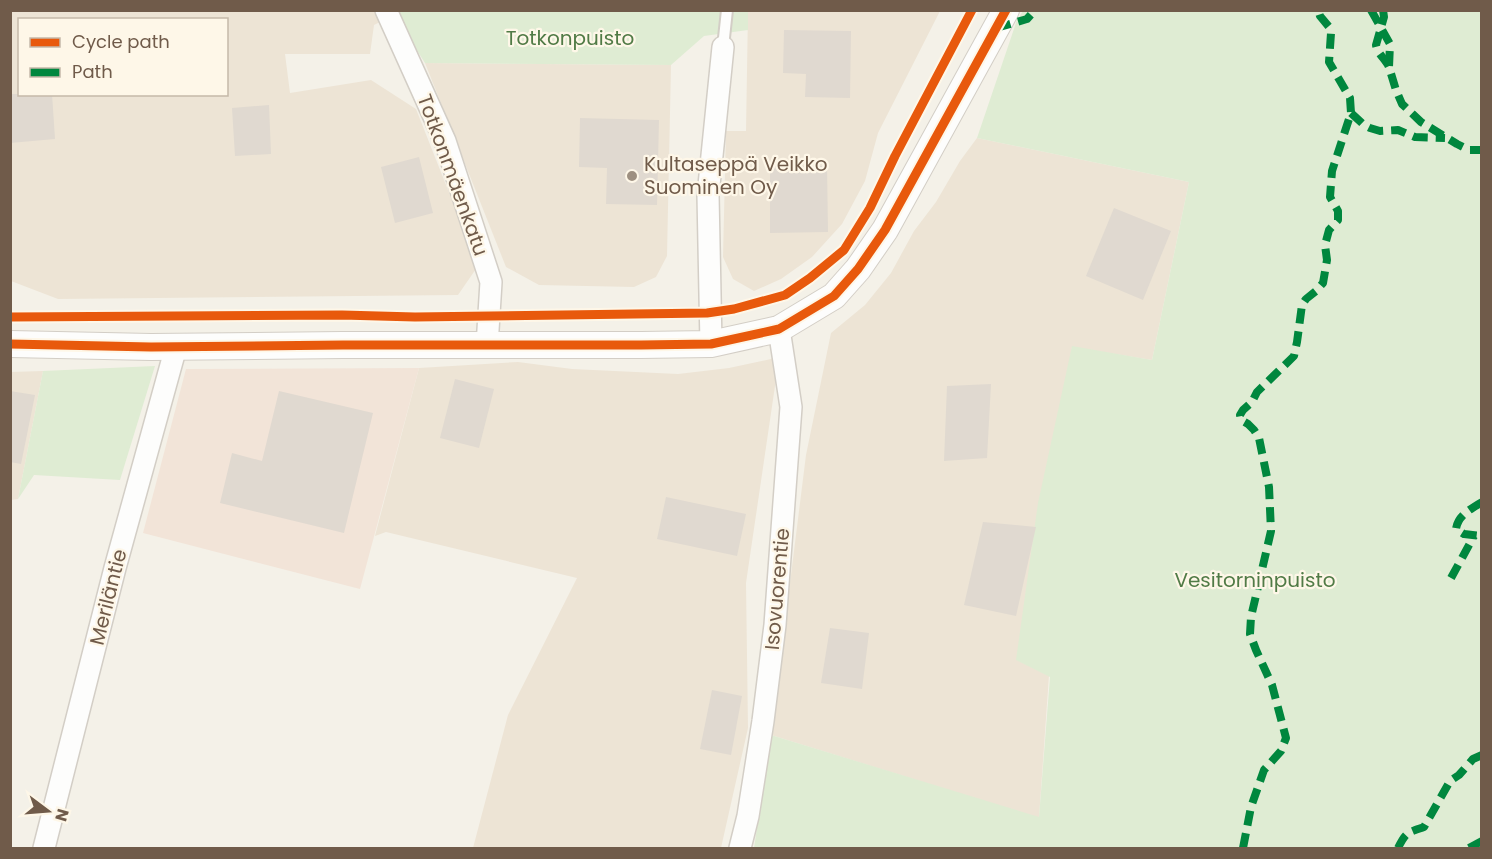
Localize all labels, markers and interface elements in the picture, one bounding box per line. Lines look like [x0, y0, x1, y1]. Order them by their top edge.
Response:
legend [18, 18, 228, 96]
park label: Totkonpuisto [506, 24, 634, 52]
text: Cycle path [72, 29, 170, 54]
text: Path [72, 59, 113, 84]
street label: Totkonmäenkatu [411, 90, 495, 260]
place label: Kultaseppä Veikko Suominen Oy [644, 150, 827, 201]
marker: Kultaseppä Veikko Suominen Oy [625, 169, 639, 183]
street label: Isovuorentie [758, 527, 796, 651]
street label: Meriläntie [83, 546, 133, 648]
park label: Vesitorninpuisto [1174, 566, 1336, 594]
north arrow [18, 781, 78, 841]
text: N [49, 806, 75, 824]

